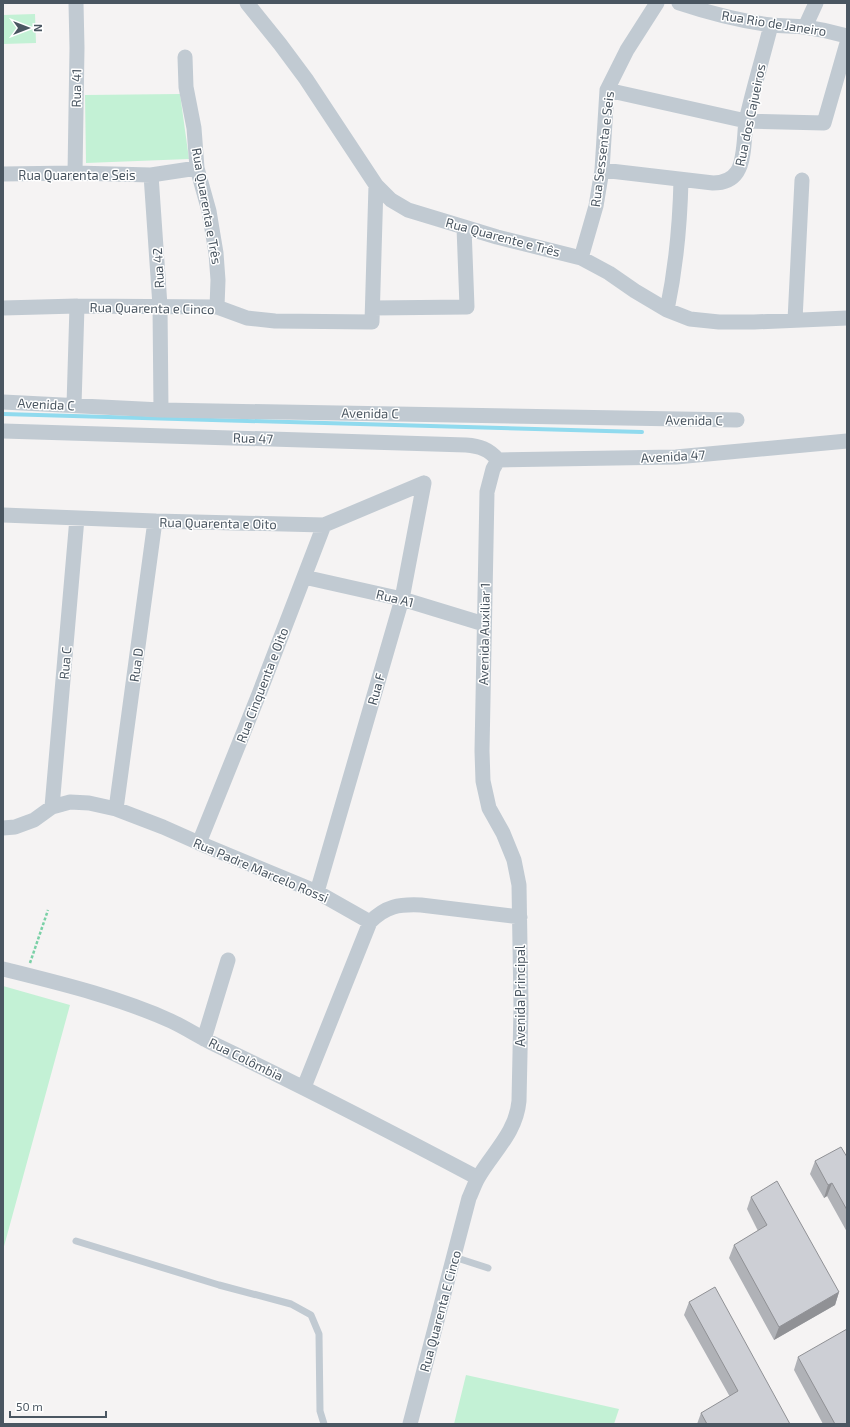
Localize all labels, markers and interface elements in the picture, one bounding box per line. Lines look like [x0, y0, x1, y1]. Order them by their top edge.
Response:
street label: Rua Rio de Janeiro [720, 7, 828, 39]
north arrow [8, 8, 48, 48]
text: N [32, 24, 45, 32]
street label: Rua dos Cajueiros [731, 62, 769, 168]
street label: Rua 41 [68, 69, 84, 107]
street label: Rua Sessenta e Seis [587, 90, 617, 208]
street label: Rua Quarenta e Três [189, 147, 225, 265]
street label: Rua Quarenta e Seis [18, 167, 136, 183]
street label: Rua Quarente e Três [444, 214, 562, 260]
street label: Rua 42 [149, 247, 167, 289]
street label: Rua Quarenta e Cinco [89, 299, 215, 317]
street label: Avenida C [17, 395, 75, 413]
street label: Avenida C [341, 405, 399, 421]
street label: Avenida C [665, 412, 723, 428]
street label: Rua 47 [233, 429, 274, 447]
street label: Avenida 47 [640, 446, 706, 466]
street label: Rua Quarenta e Oito [159, 514, 277, 532]
street label: Avenida Auxiliar 1 [475, 583, 493, 685]
street label: Rua A1 [375, 586, 415, 610]
street label: Rua Cinquenta e Oito [233, 625, 291, 745]
street label: Rua C [56, 646, 74, 680]
street label: Rua D [126, 647, 146, 683]
street label: Rua F [364, 671, 388, 707]
street label: Rua Padre Marcelo Rossi [191, 834, 331, 906]
street label: Avenida Principal [512, 945, 528, 1047]
street label: Rua Colômbia [206, 1034, 286, 1084]
street label: Rua Quarenta E Cinco [416, 1248, 464, 1374]
scale bar [10, 1393, 106, 1419]
text: 50 m [16, 1399, 43, 1413]

